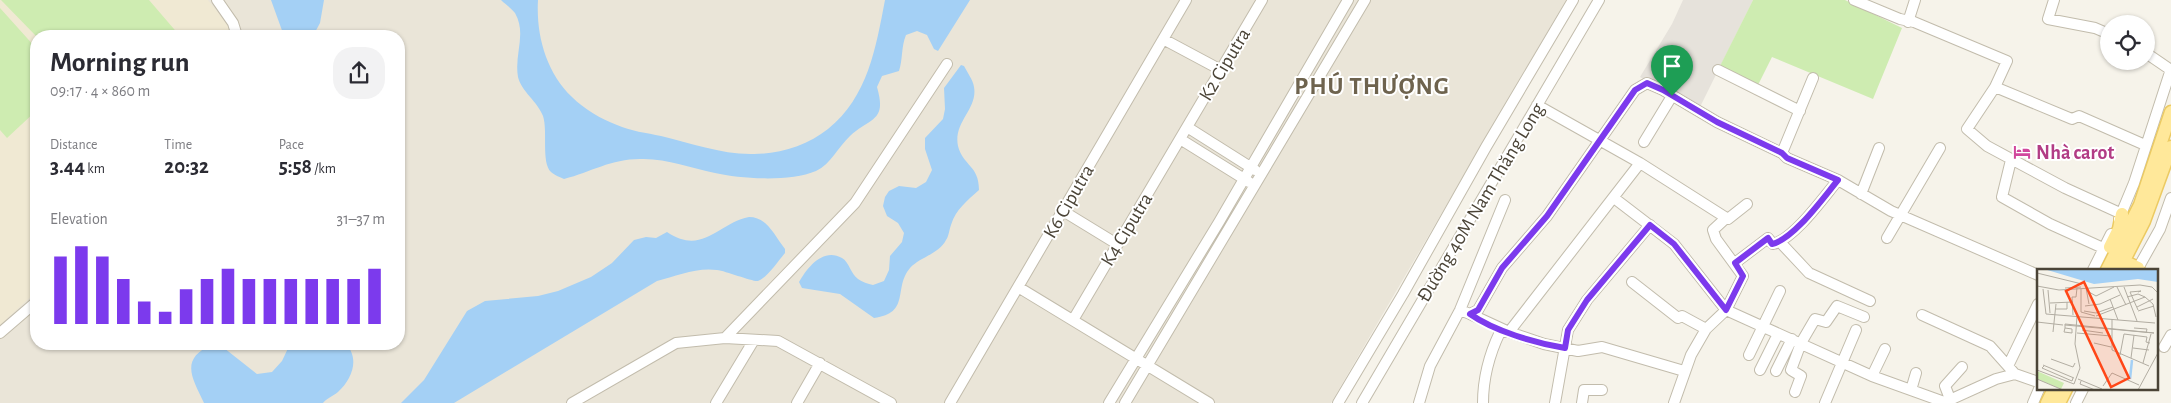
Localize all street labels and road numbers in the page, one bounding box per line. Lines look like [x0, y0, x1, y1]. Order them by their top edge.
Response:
street label: K2 Ciputra [1195, 25, 1254, 104]
street label: Đường 40M Nam Thăng Long [1414, 99, 1548, 305]
street label: K6 Ciputra [1040, 161, 1098, 242]
street label: K4 Ciputra [1097, 189, 1156, 270]

